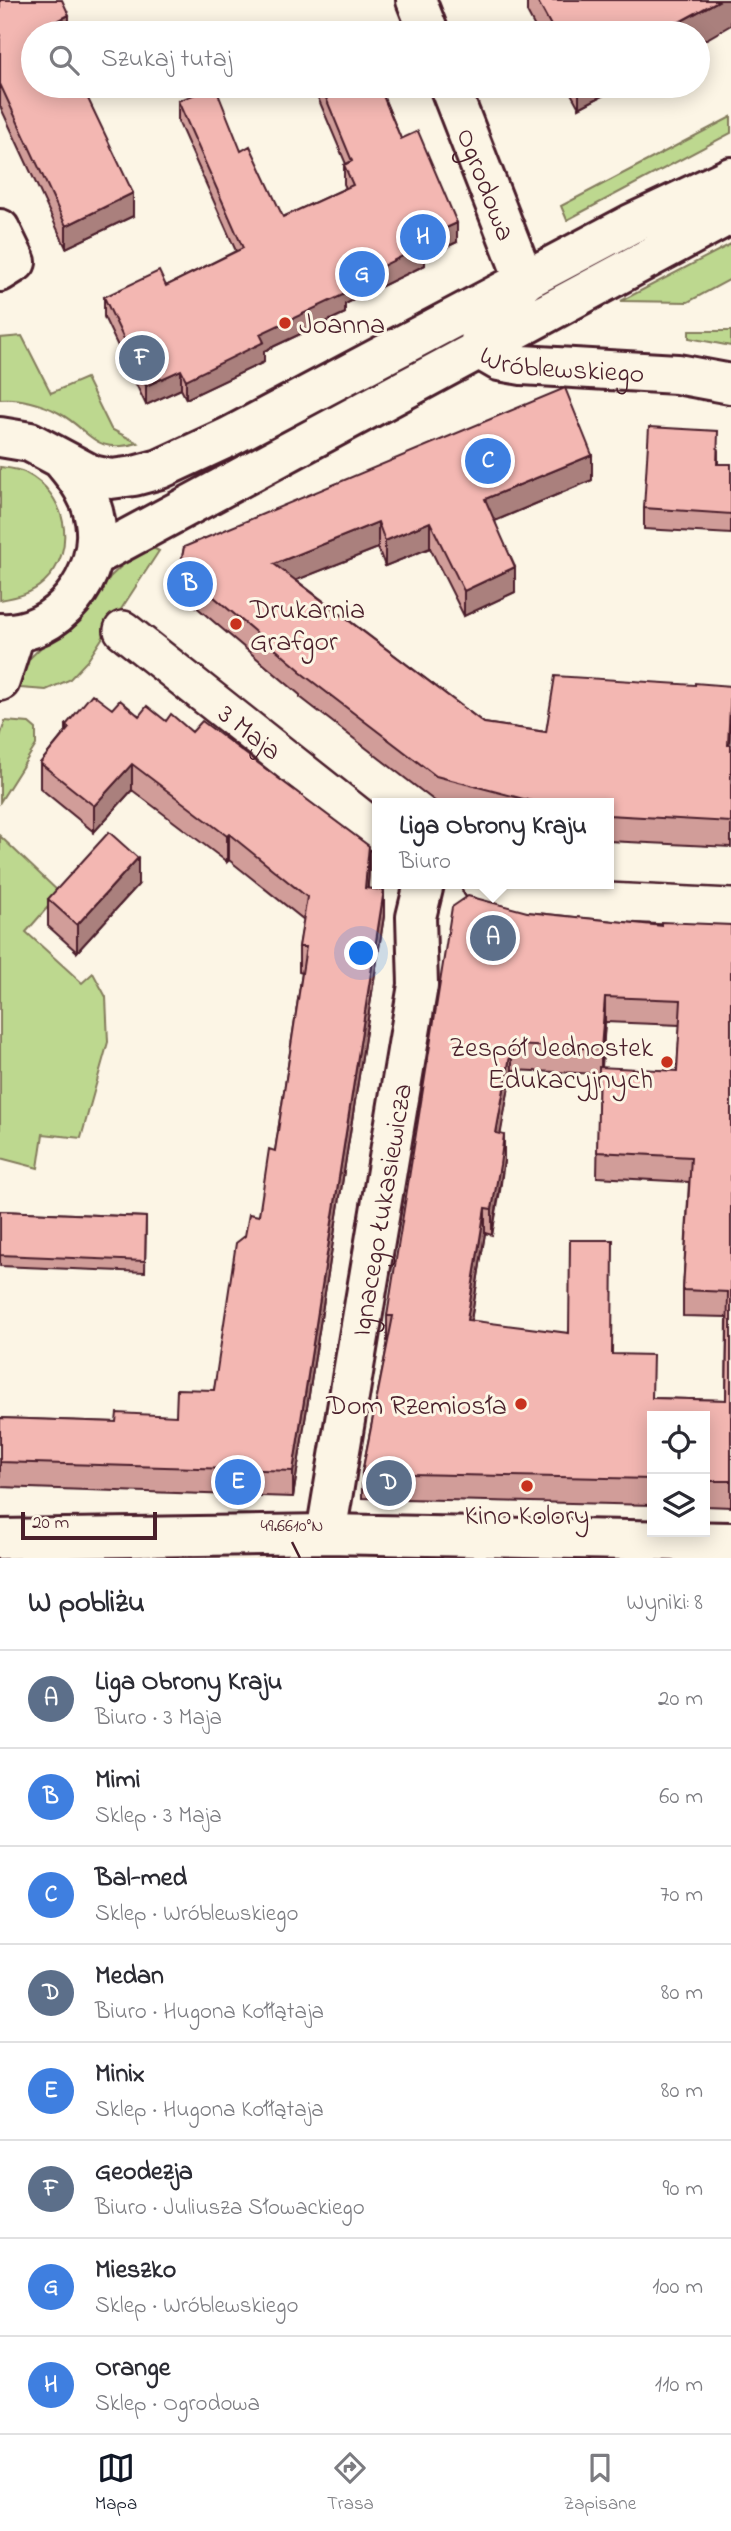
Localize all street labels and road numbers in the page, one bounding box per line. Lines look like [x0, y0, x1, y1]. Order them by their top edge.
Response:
street label: Ogrodowa [443, 123, 524, 248]
street label: Wróblewskiego [471, 337, 645, 396]
street label: 3 Maja [208, 696, 289, 772]
street label: Ignacego Łukasiewicza [342, 1081, 425, 1340]

